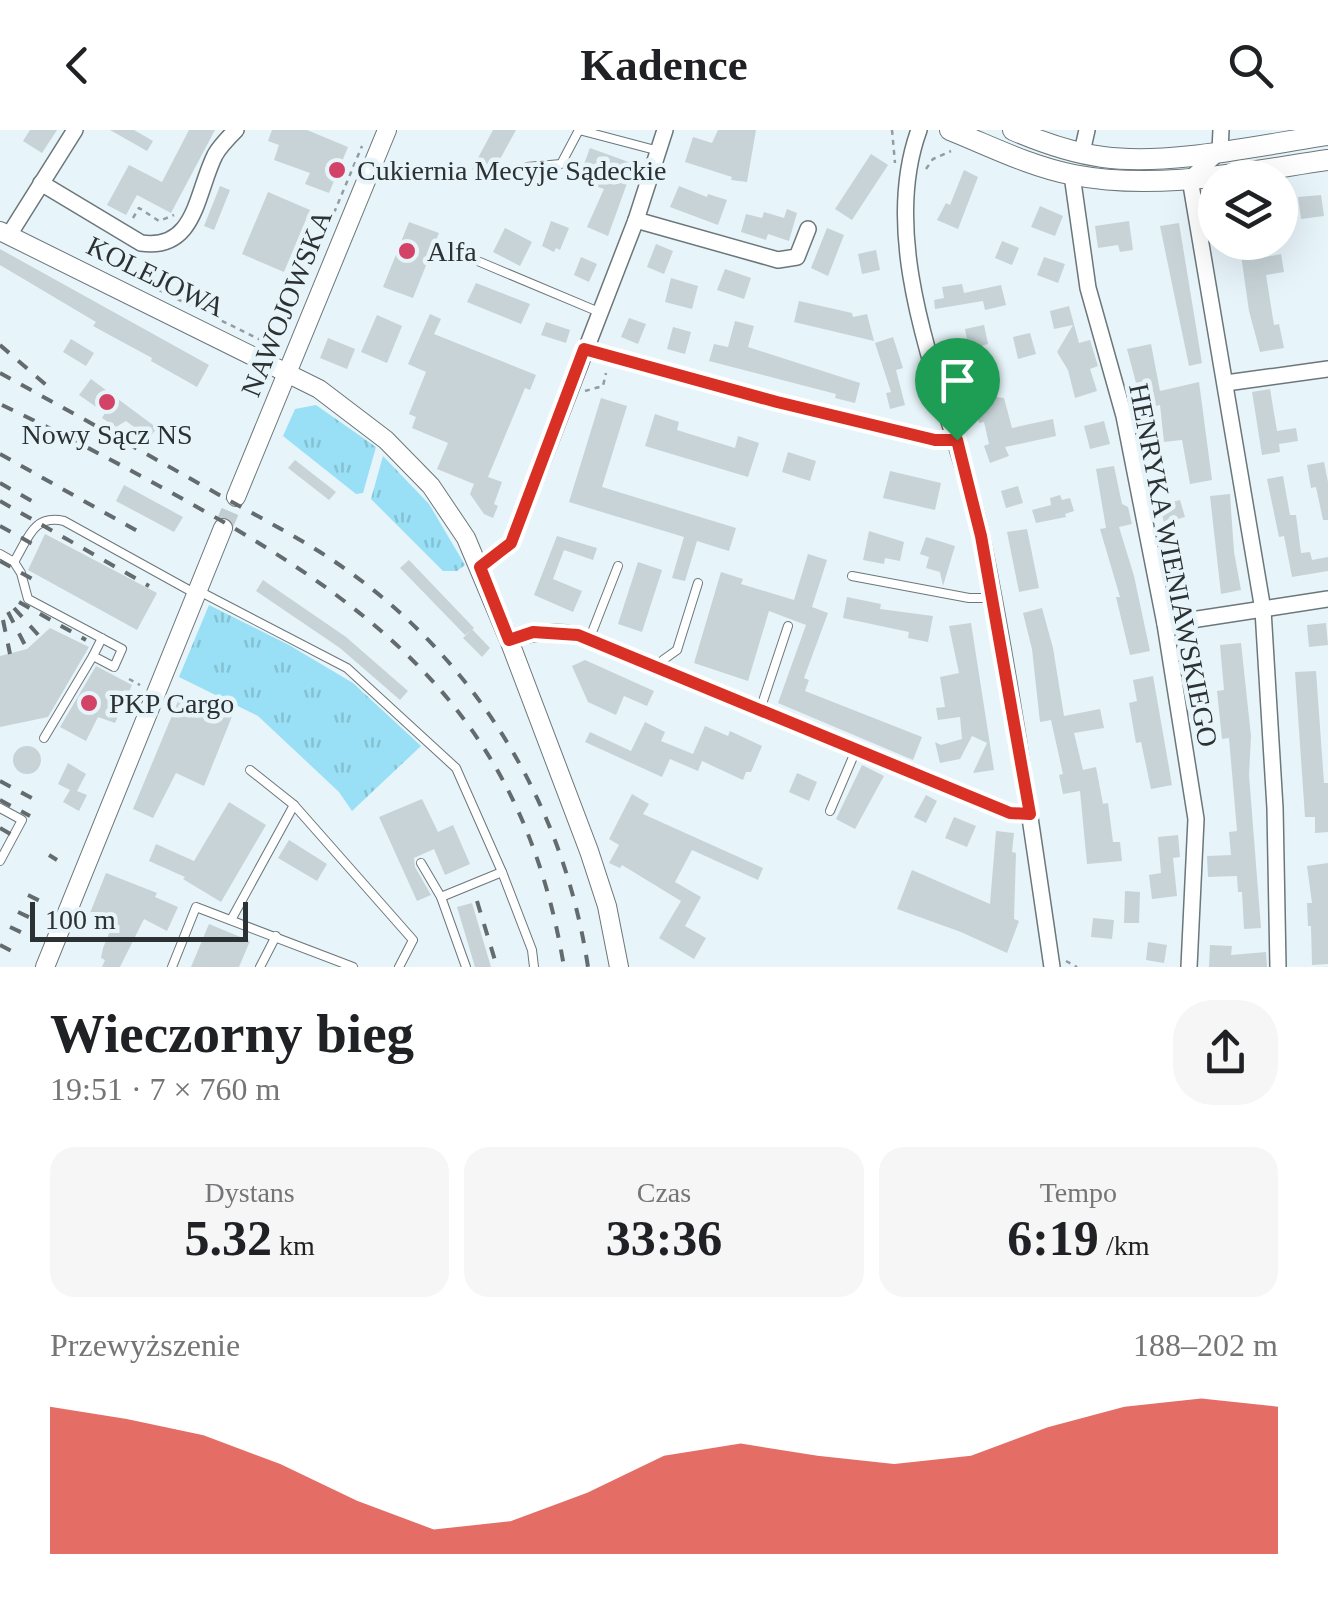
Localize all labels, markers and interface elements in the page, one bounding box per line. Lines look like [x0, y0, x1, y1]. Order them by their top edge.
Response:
icon: back [50, 38, 105, 93]
icon: search [1223, 38, 1278, 93]
text: Kadence [580, 40, 748, 90]
place label: Cukiernia Mecyje Sądeckie [357, 155, 666, 186]
marker: Cukiernia Mecyje Sądeckie [326, 159, 348, 181]
map controls [1198, 160, 1298, 260]
button: layers [1198, 160, 1298, 260]
street label: NAWOJOWSKA [235, 205, 338, 401]
street label: KOLEJOWA [82, 230, 230, 323]
place label: Alfa [427, 236, 477, 267]
marker: Alfa [396, 240, 418, 262]
pin [915, 338, 1000, 441]
icon: arrive [930, 353, 985, 408]
street label: HENRYKA WIENIAWSKIEGO [1123, 381, 1224, 750]
marker: Nowy Sącz NS [96, 391, 118, 413]
place label: Nowy Sącz NS [21, 419, 193, 450]
place label: PKP Cargo [109, 688, 234, 719]
marker: PKP Cargo [78, 692, 100, 714]
scale bar [30, 897, 248, 941]
text: 100 m [45, 904, 116, 935]
button: share [1173, 1000, 1278, 1105]
text: Wieczorny bieg [50, 1003, 414, 1064]
text: 19:51 · 7 × 760 m [50, 1071, 280, 1107]
text: Dystans [205, 1177, 295, 1208]
text: Czas [637, 1177, 691, 1208]
text: Tempo [1040, 1177, 1117, 1208]
text: 5.32 [185, 1210, 272, 1266]
text: 33:36 [606, 1210, 722, 1266]
text: 6:19 [1007, 1210, 1099, 1266]
text: km [272, 1230, 315, 1261]
text: /km [1099, 1230, 1149, 1261]
text: Przewyższenie [50, 1327, 240, 1363]
text: 188–202 m [1133, 1327, 1278, 1363]

